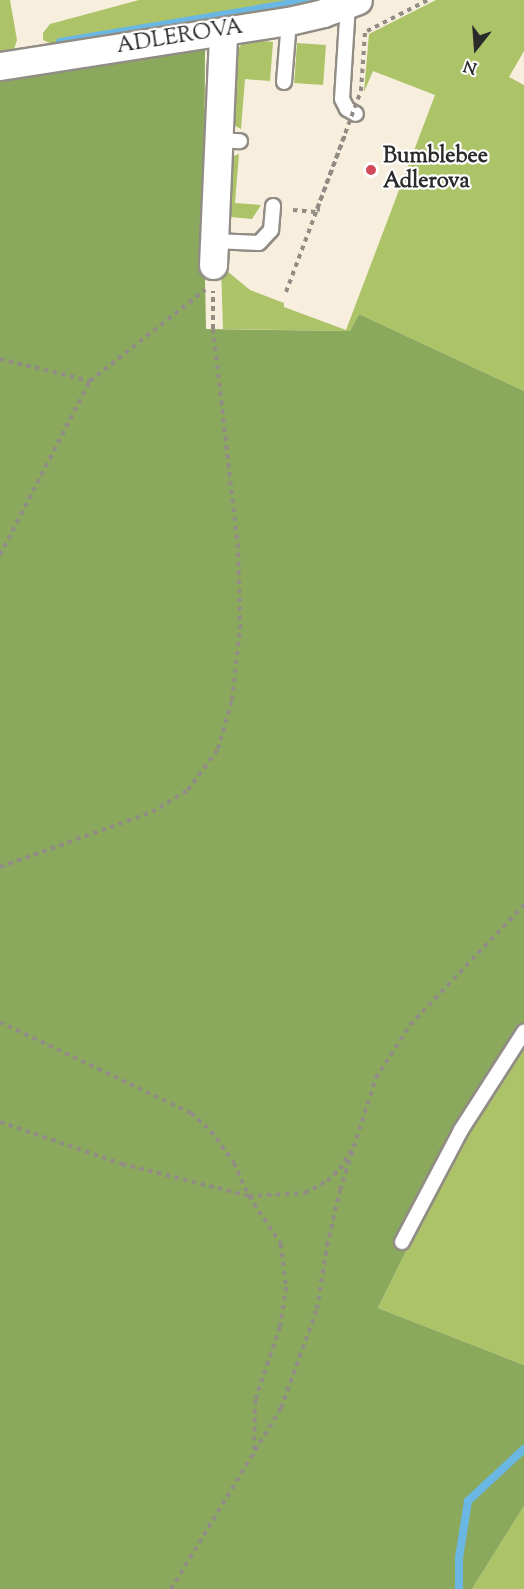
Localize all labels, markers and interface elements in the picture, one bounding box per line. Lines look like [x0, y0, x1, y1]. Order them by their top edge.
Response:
street label: ADLEROVA [115, 15, 245, 61]
north arrow [446, 18, 506, 78]
text: N [461, 53, 480, 79]
place label: Bumblebee Adlerova [383, 144, 488, 196]
marker: Bumblebee Adlerova [364, 163, 378, 177]

